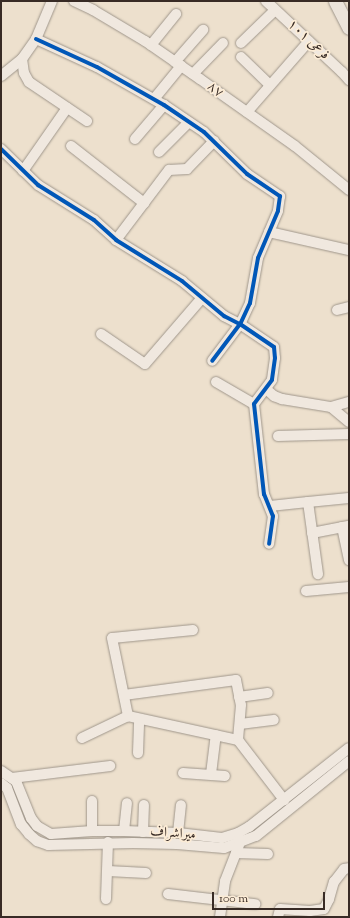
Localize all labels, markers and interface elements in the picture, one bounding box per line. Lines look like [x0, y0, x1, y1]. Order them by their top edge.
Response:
street label: فرعی ۱۰۱ [283, 16, 333, 64]
street label: ۸۷ [203, 78, 227, 102]
street label: میراشراف [150, 824, 196, 844]
scale bar [214, 884, 327, 910]
text: 100 m [219, 890, 248, 908]

